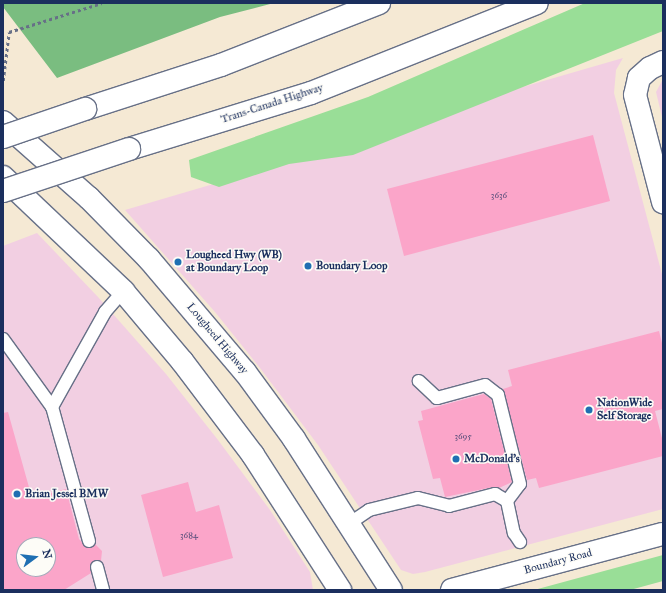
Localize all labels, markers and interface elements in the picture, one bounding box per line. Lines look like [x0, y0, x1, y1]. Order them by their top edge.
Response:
street label: Trans-Canada Highway [219, 81, 325, 127]
house number: 3636 [491, 190, 507, 200]
place label: Lougheed Hwy (WB) at Boundary Loop [186, 249, 282, 275]
marker: Lougheed Hwy (WB) at Boundary Loop [173, 257, 183, 267]
place label: Boundary Loop [316, 259, 387, 273]
marker: Boundary Loop [303, 261, 313, 271]
street label: Lougheed Highway [184, 301, 250, 377]
place label: NationWide Self Storage [597, 397, 652, 423]
marker: NationWide Self Storage [584, 405, 594, 415]
house number: 3695 [454, 431, 472, 441]
place label: McDonald's [464, 452, 520, 466]
marker: McDonald's [451, 454, 461, 464]
place label: Brian Jessel BMW [25, 487, 108, 501]
marker: Brian Jessel BMW [12, 489, 22, 499]
house number: 3684 [180, 530, 198, 540]
north arrow [16, 537, 56, 577]
street label: Boundary Road [522, 547, 594, 577]
text: N [40, 548, 55, 560]

